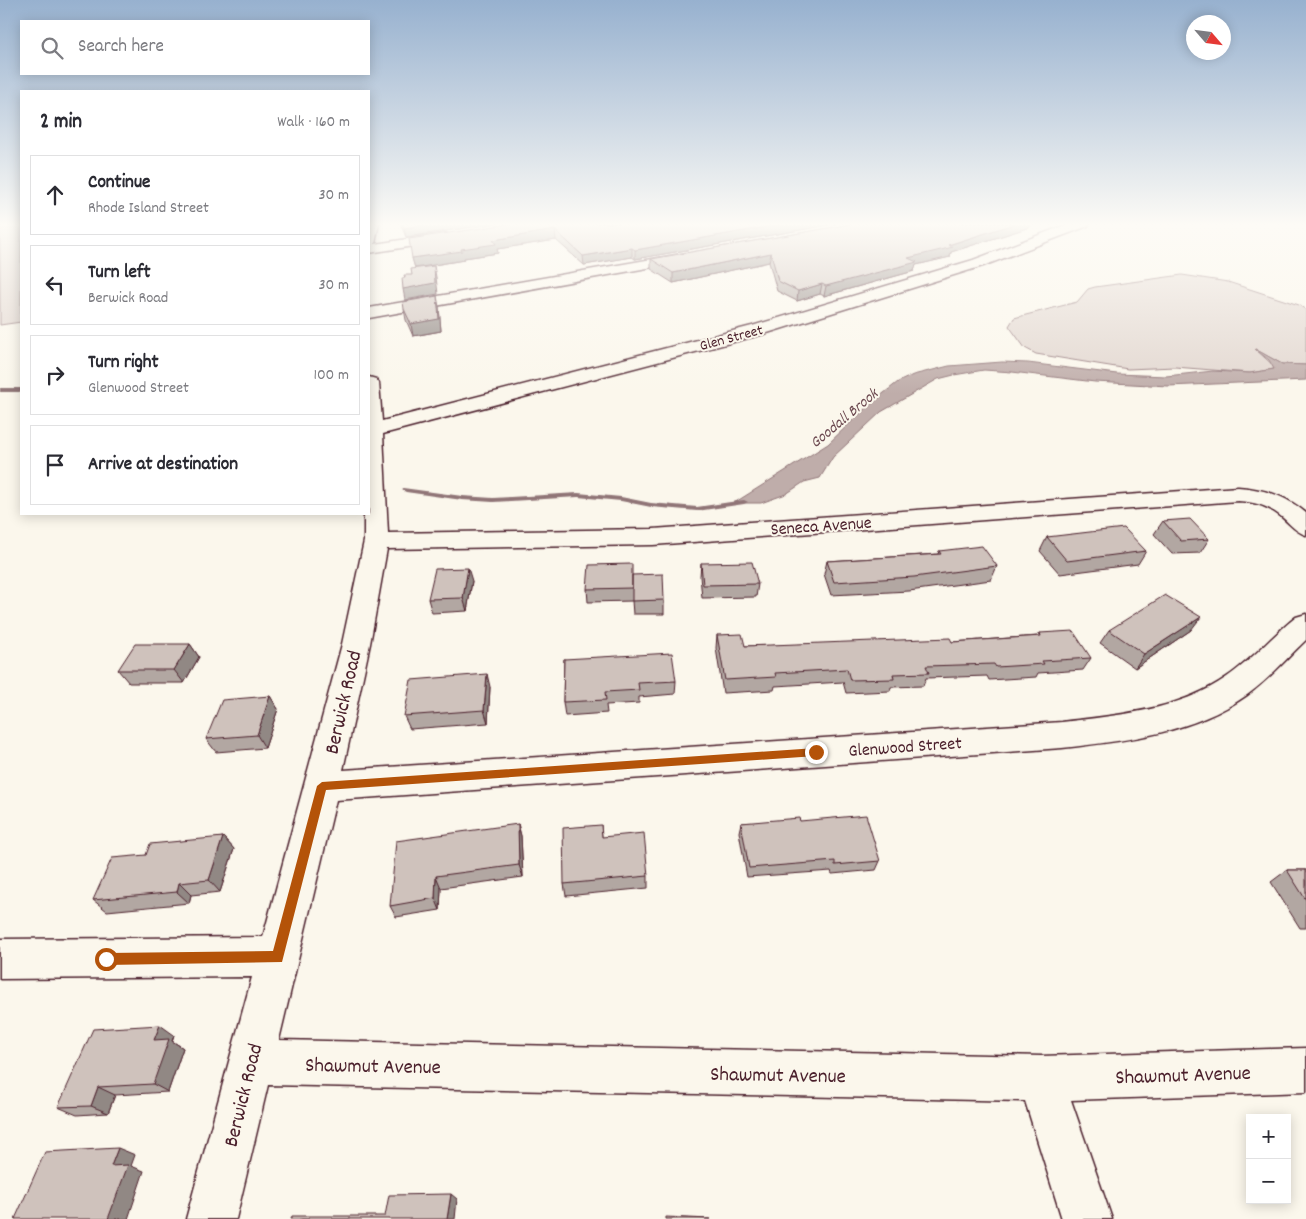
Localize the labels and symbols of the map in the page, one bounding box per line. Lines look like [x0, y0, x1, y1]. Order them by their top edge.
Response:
north arrow [1186, 15, 1231, 60]
street label: Glen Street [697, 320, 766, 358]
water label: Goodall Brook [805, 383, 885, 454]
street label: Seneca Avenue [770, 511, 873, 543]
street label: Berwick Road [318, 648, 371, 757]
street label: Glenwood Street [848, 732, 963, 765]
route end [805, 741, 828, 764]
route start [95, 948, 118, 971]
street label: Berwick Road [218, 1041, 272, 1151]
street label: Shawmut Avenue [305, 1052, 441, 1084]
street label: Shawmut Avenue [1115, 1060, 1251, 1094]
street label: Shawmut Avenue [710, 1061, 846, 1093]

